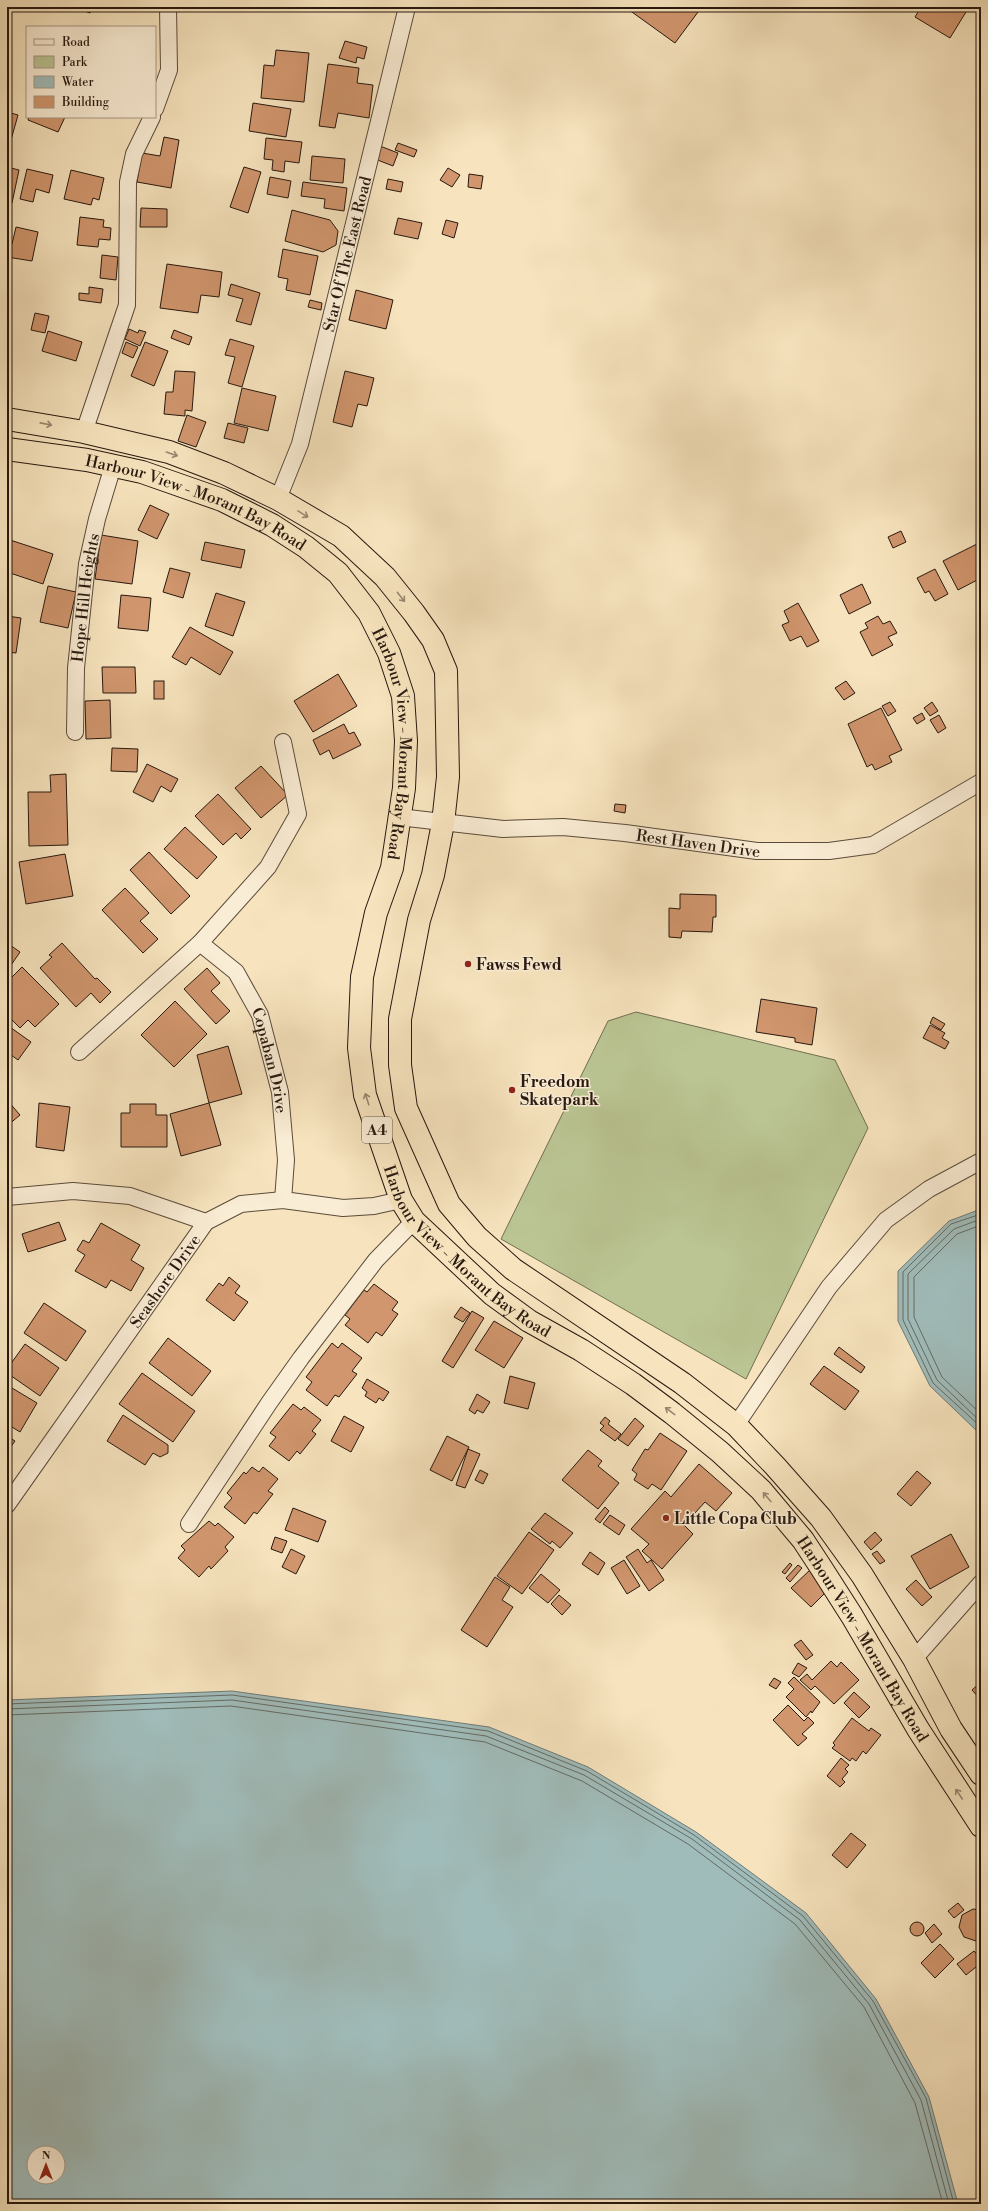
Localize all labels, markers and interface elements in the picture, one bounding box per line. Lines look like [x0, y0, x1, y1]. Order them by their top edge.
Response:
legend [26, 26, 156, 118]
text: Road [62, 35, 90, 50]
text: Park [62, 55, 88, 70]
text: Water [61, 75, 94, 90]
text: Building [61, 95, 110, 110]
street label: Star Of The East Road [319, 174, 376, 334]
one-way arrow [39, 420, 52, 428]
one-way arrow [166, 450, 178, 458]
street label: Harbour View - Morant Bay Road [83, 451, 309, 555]
one-way arrow [297, 510, 309, 518]
street label: Hope Hill Heights [68, 531, 105, 663]
one-way arrow [397, 591, 405, 602]
street label: Harbour View - Morant Bay Road [367, 625, 415, 861]
street label: Rest Haven Drive [635, 826, 762, 862]
place label: Fawss Fewd [476, 955, 562, 975]
marker: Fawss Fewd [463, 959, 473, 969]
street label: Copaban Drive [247, 1004, 291, 1114]
place label: Freedom Skatepark [520, 1072, 600, 1110]
marker: Freedom Skatepark [507, 1085, 517, 1095]
one-way arrow [363, 1092, 370, 1105]
road number: A4 [362, 1117, 392, 1143]
street label: Harbour View - Morant Bay Road [379, 1163, 554, 1342]
street label: Seashore Drive [126, 1231, 205, 1332]
one-way arrow [665, 1407, 676, 1415]
one-way arrow [762, 1492, 771, 1503]
place label: Little Copa Club [674, 1509, 797, 1529]
marker: Little Copa Club [661, 1513, 671, 1523]
street label: Harbour View - Morant Bay Road [792, 1533, 933, 1746]
one-way arrow [955, 1789, 963, 1800]
north arrow [26, 2145, 66, 2185]
text: N [42, 2149, 51, 2163]

